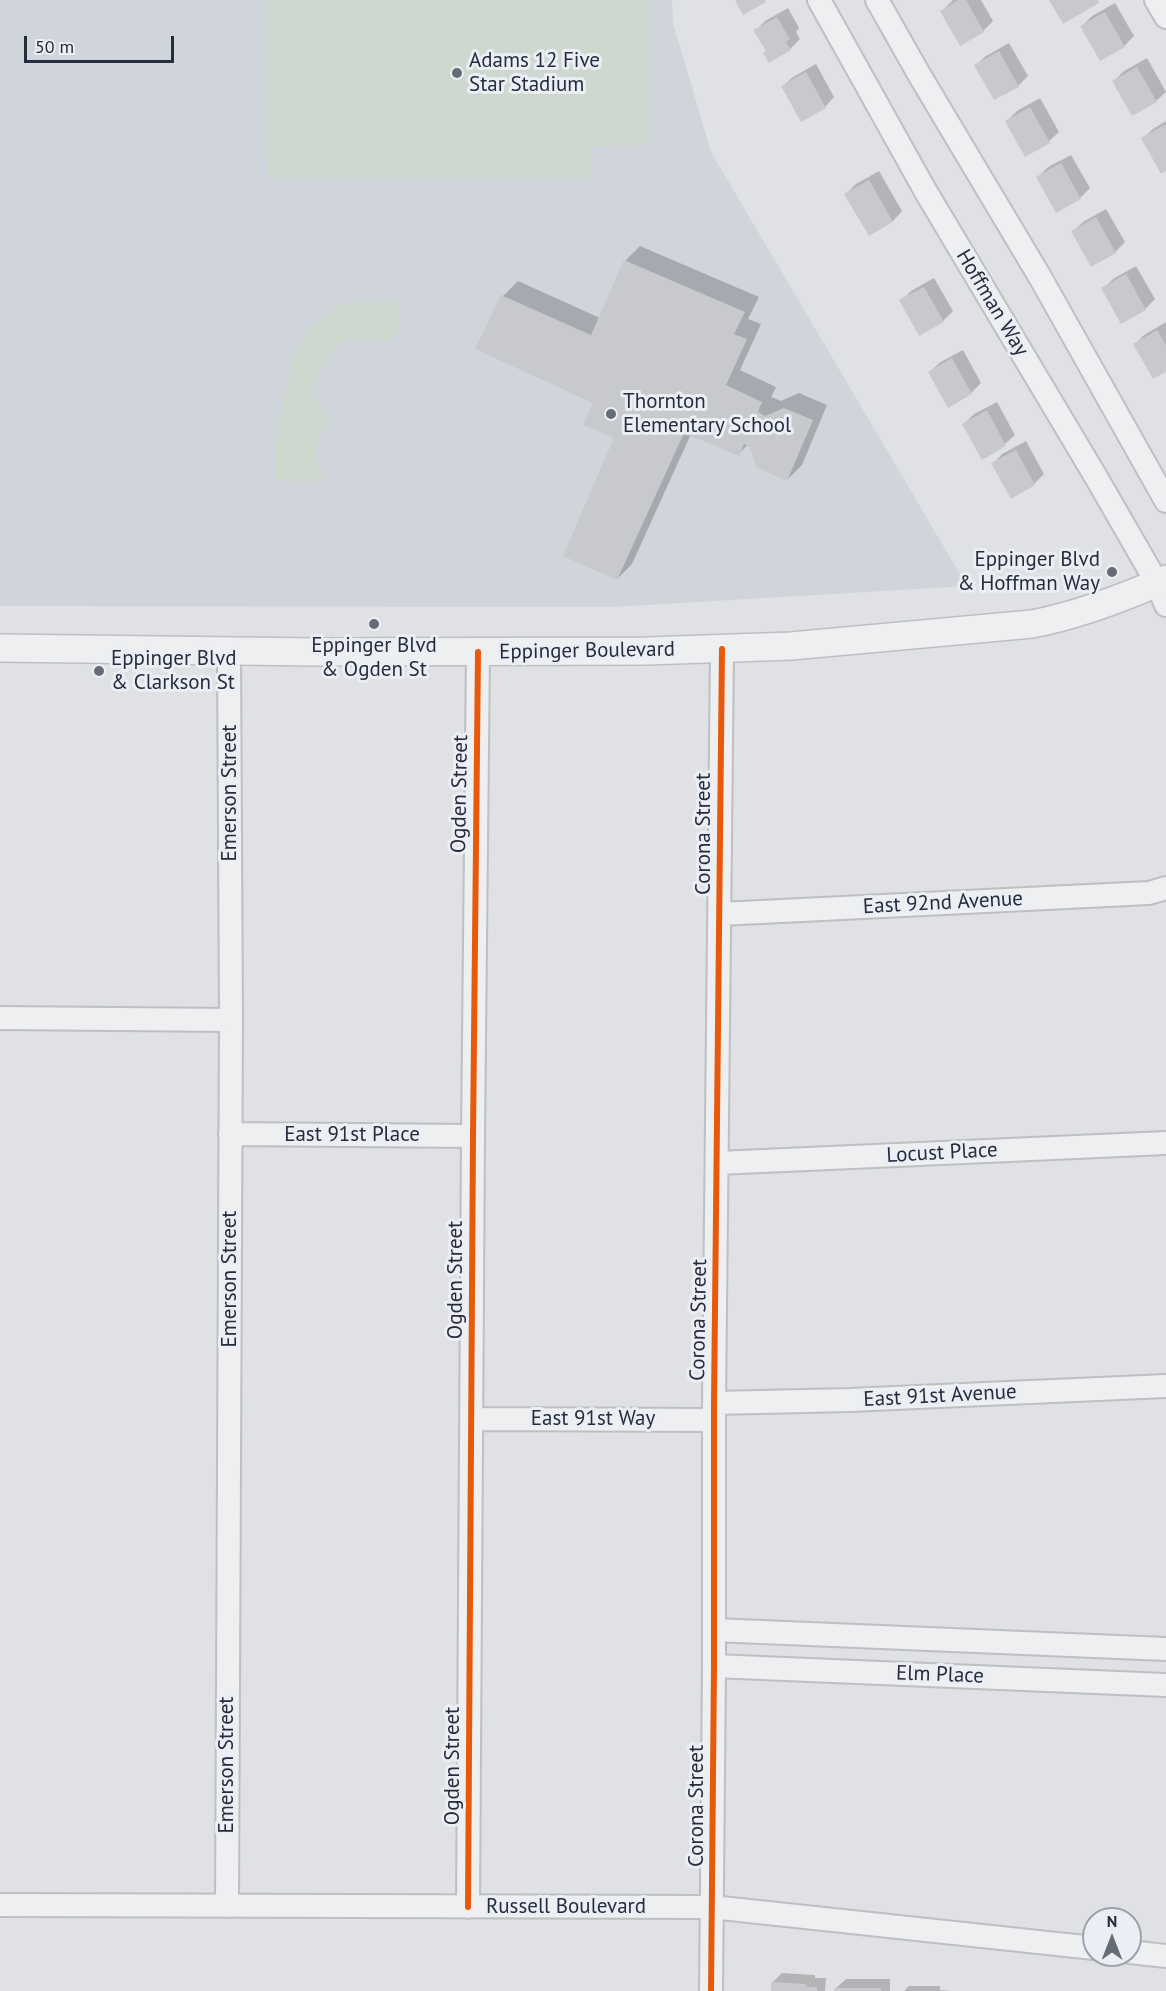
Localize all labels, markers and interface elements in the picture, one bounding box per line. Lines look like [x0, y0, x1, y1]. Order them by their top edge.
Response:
scale bar [27, 24, 177, 62]
text: 50 m [35, 35, 74, 58]
place label: Adams 12 Five Star Stadium [469, 48, 600, 98]
marker: Adams 12 Five Star Stadium [450, 66, 464, 80]
street label: Hoffman Way [950, 245, 1034, 361]
place label: Thornton Elementary School [623, 389, 791, 439]
marker: Thornton Elementary School [604, 407, 618, 421]
place label: Eppinger Blvd & Hoffman Way [957, 547, 1100, 597]
marker: Eppinger Blvd & Hoffman Way [1105, 565, 1119, 579]
marker: Eppinger Blvd & Ogden St [367, 617, 381, 631]
place label: Eppinger Blvd & Ogden St [311, 633, 437, 683]
street label: Eppinger Boulevard [499, 637, 675, 665]
place label: Eppinger Blvd & Clarkson St [111, 646, 237, 696]
marker: Eppinger Blvd & Clarkson St [92, 664, 106, 678]
street label: Emerson Street [217, 725, 243, 861]
street label: Ogden Street [446, 735, 474, 853]
street label: Corona Street [691, 773, 717, 895]
street label: East 92nd Avenue [862, 886, 1024, 920]
street label: East 91st Place [284, 1122, 420, 1148]
street label: Locust Place [886, 1138, 998, 1168]
street label: Emerson Street [217, 1211, 243, 1347]
street label: Ogden Street [443, 1221, 469, 1339]
street label: Corona Street [685, 1259, 713, 1381]
street label: East 91st Avenue [863, 1379, 1017, 1413]
street label: East 91st Way [531, 1406, 655, 1432]
street label: Elm Place [896, 1661, 984, 1689]
street label: Emerson Street [214, 1697, 240, 1833]
street label: Ogden Street [440, 1707, 466, 1825]
street label: Corona Street [684, 1745, 710, 1867]
street label: Russell Boulevard [486, 1894, 646, 1920]
north arrow [1082, 1907, 1142, 1967]
text: N [1107, 1911, 1117, 1931]

